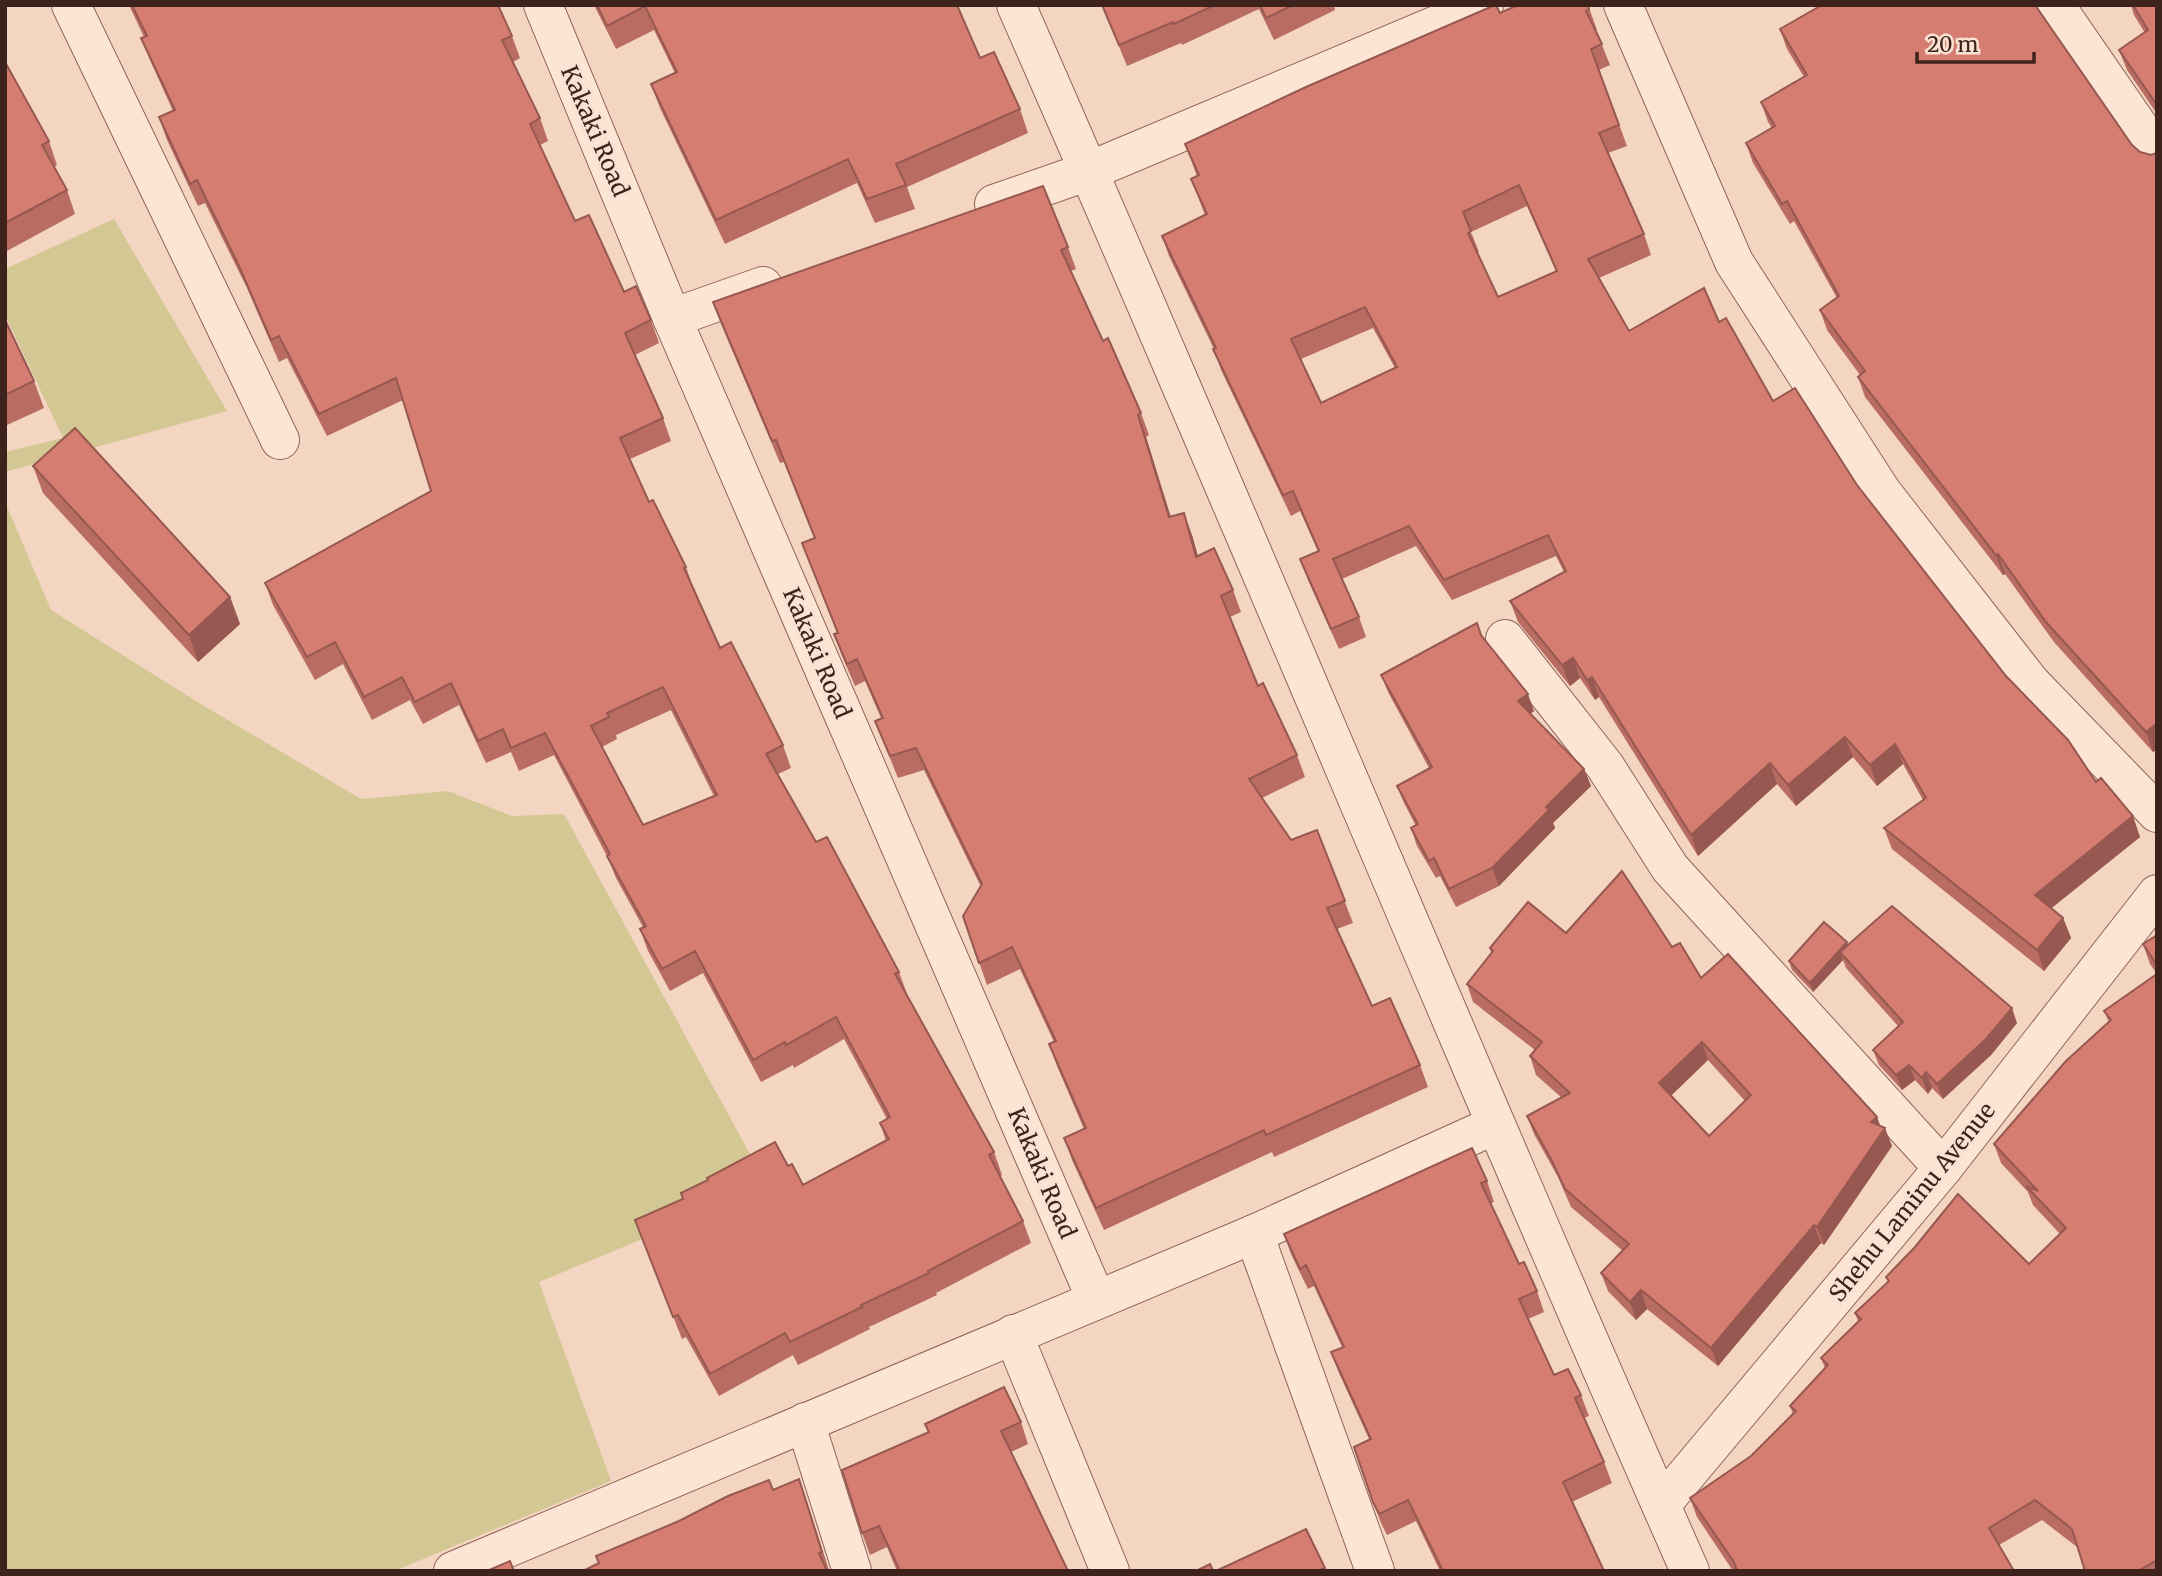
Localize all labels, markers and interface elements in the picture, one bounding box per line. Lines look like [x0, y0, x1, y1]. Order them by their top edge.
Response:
scale bar [1917, 21, 2034, 65]
text: 20 m [1927, 31, 1979, 58]
street label: Kakaki Road [555, 61, 636, 201]
street label: Kakaki Road [777, 583, 858, 723]
street label: Shehu Laminu Avenue [1822, 1096, 2001, 1307]
street label: Kakaki Road [1002, 1103, 1083, 1243]

